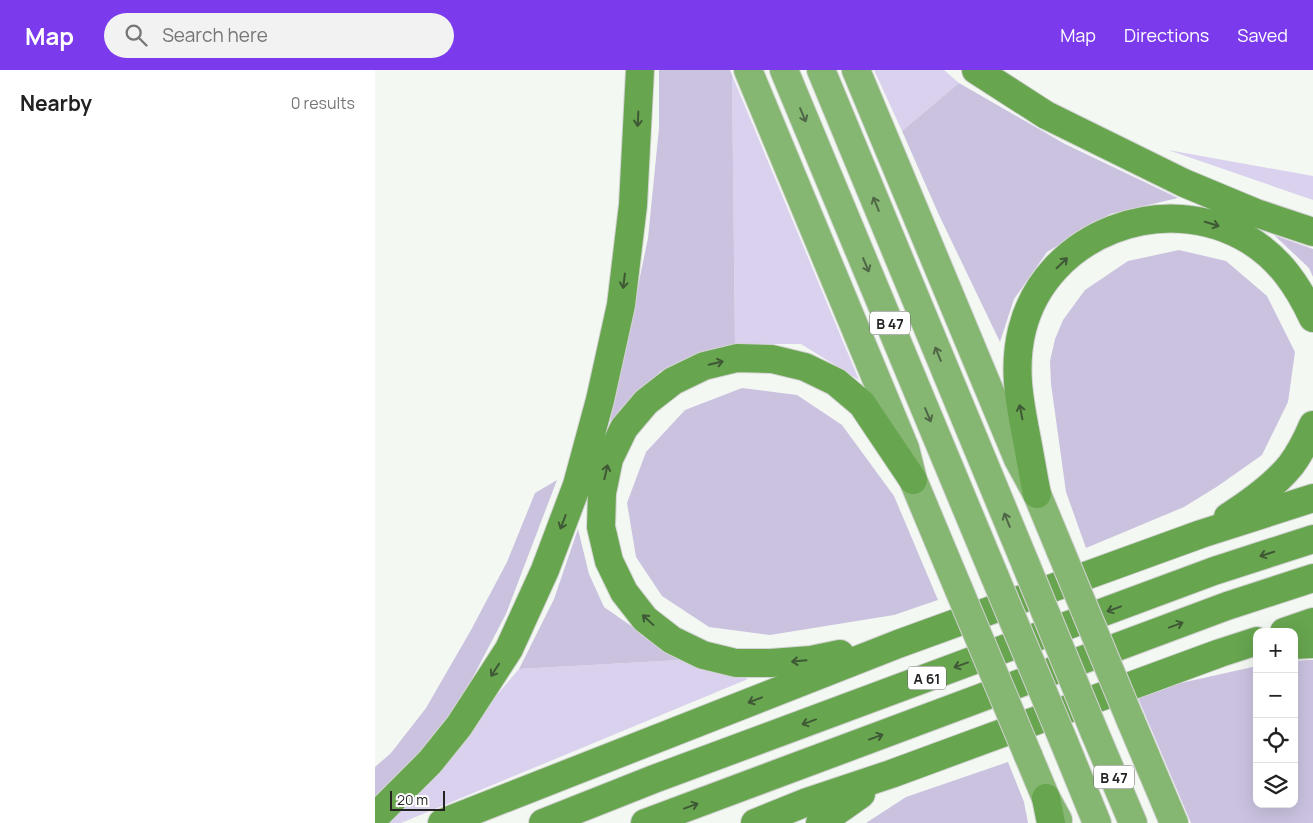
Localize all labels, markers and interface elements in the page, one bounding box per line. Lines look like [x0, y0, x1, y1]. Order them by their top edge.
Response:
search box [104, 13, 454, 58]
text: Map [25, 19, 74, 52]
icon: search [122, 21, 150, 49]
text: Search here [162, 22, 268, 48]
text: Map [1060, 23, 1096, 47]
text: Directions [1124, 23, 1209, 47]
text: Saved [1237, 23, 1288, 47]
text: Nearby [20, 89, 92, 117]
text: 0 results [291, 92, 355, 114]
one-way arrow [799, 107, 809, 122]
one-way arrow [633, 110, 642, 126]
one-way arrow [871, 197, 880, 212]
one-way arrow [1203, 220, 1219, 230]
one-way arrow [861, 257, 871, 272]
one-way arrow [1056, 257, 1068, 269]
one-way arrow [619, 272, 629, 288]
road number: B 47 [870, 312, 910, 334]
one-way arrow [933, 347, 943, 362]
one-way arrow [708, 358, 724, 367]
one-way arrow [1016, 405, 1026, 421]
one-way arrow [924, 407, 933, 422]
one-way arrow [602, 464, 611, 480]
one-way arrow [1002, 513, 1011, 528]
one-way arrow [558, 514, 567, 530]
one-way arrow [1259, 550, 1275, 559]
one-way arrow [1106, 605, 1122, 614]
one-way arrow [642, 614, 654, 626]
one-way arrow [1167, 620, 1183, 629]
map controls [1253, 628, 1298, 808]
button: + [1253, 628, 1298, 673]
one-way arrow [791, 656, 807, 666]
one-way arrow [954, 661, 970, 670]
one-way arrow [490, 662, 500, 676]
road number: A 61 [908, 666, 946, 690]
button: − [1253, 673, 1298, 718]
one-way arrow [748, 696, 763, 705]
one-way arrow [802, 718, 817, 727]
button: locate [1253, 718, 1298, 763]
one-way arrow [868, 732, 883, 741]
button: layers [1253, 763, 1298, 808]
road number: B 47 [1094, 766, 1134, 789]
scale bar [390, 788, 445, 811]
text: 20 m [397, 790, 428, 809]
one-way arrow [682, 801, 698, 810]

